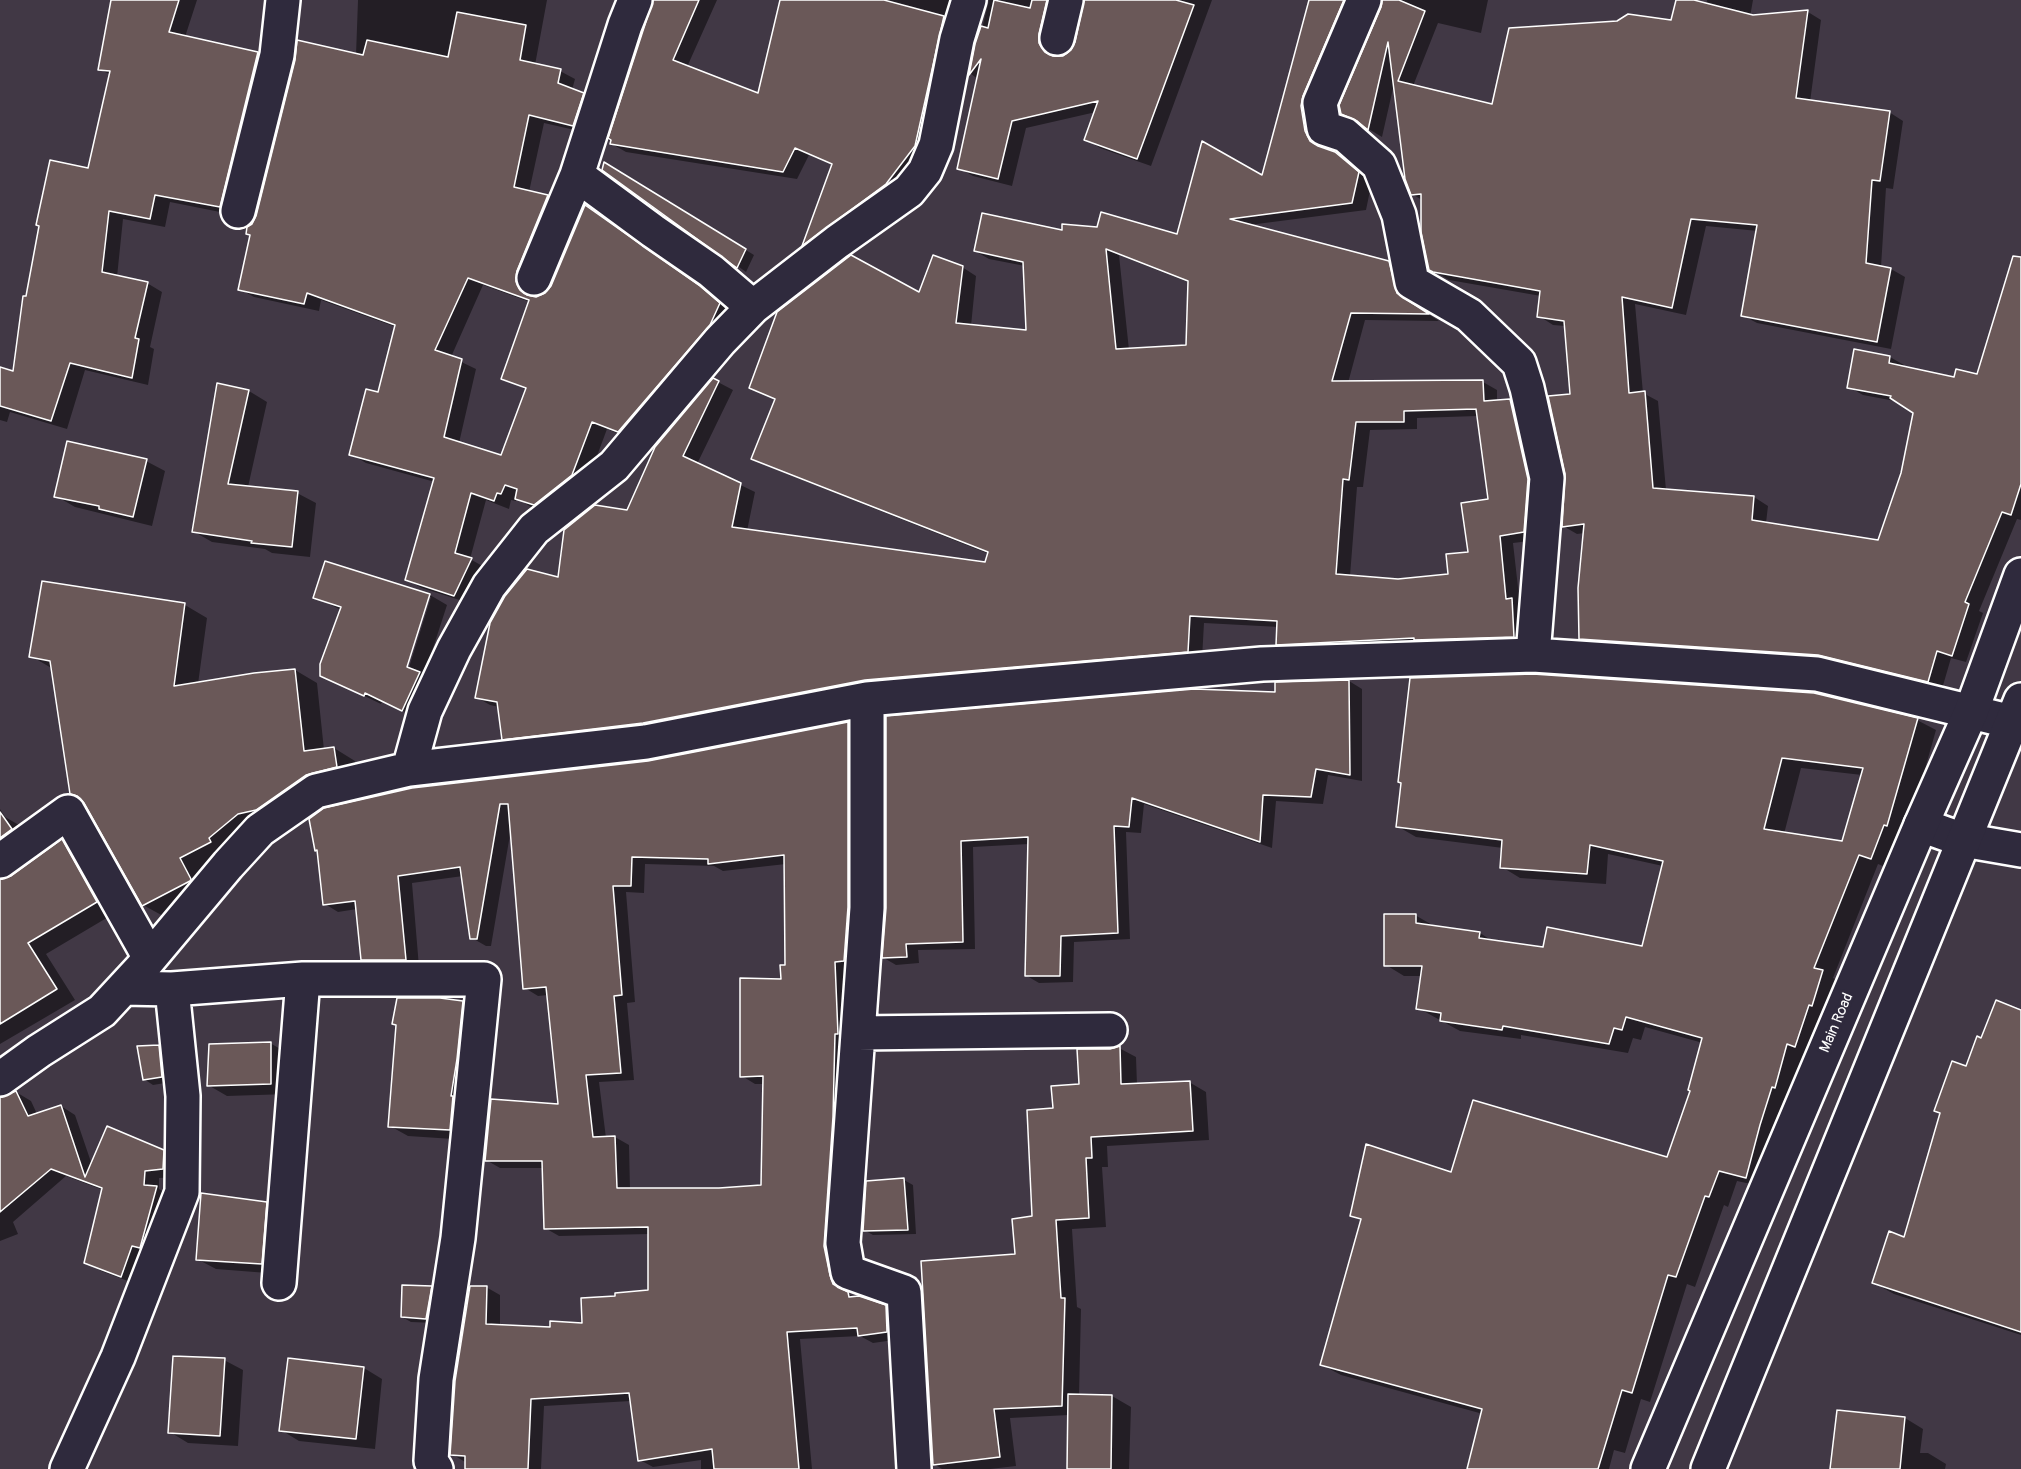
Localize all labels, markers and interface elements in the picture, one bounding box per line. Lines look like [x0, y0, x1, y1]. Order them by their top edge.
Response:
street label: Main Road [1816, 990, 1858, 1056]

